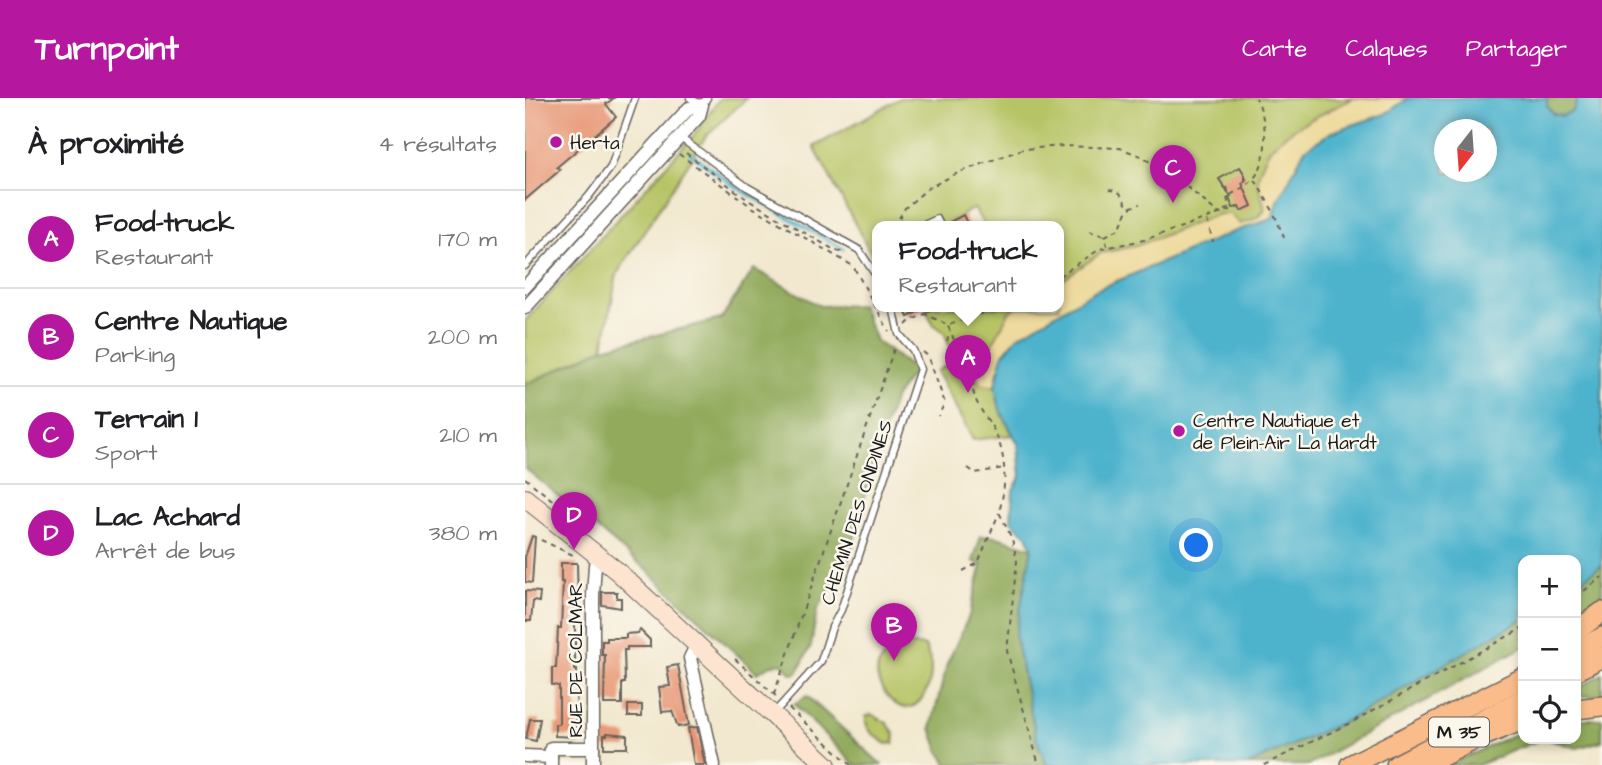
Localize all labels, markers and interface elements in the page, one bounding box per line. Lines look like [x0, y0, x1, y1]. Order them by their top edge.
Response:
text: Turnpoint [35, 26, 179, 72]
text: Carte [1242, 32, 1307, 66]
text: Calques [1345, 32, 1428, 66]
text: Partager [1466, 32, 1567, 66]
north arrow [1434, 119, 1497, 182]
text: À proximité [28, 123, 184, 165]
text: 4 résultats [378, 128, 497, 160]
place label: Herta [570, 130, 620, 157]
marker: Herta [548, 134, 564, 150]
pin: C [1150, 145, 1196, 203]
text: Food-truck [95, 205, 234, 241]
popup [872, 221, 1064, 312]
text: A [44, 223, 58, 255]
text: 170 m [438, 223, 497, 255]
text: Food-truck [898, 233, 1038, 269]
text: Restaurant [95, 241, 213, 273]
text: Restaurant [898, 269, 1017, 301]
text: Centre Nautique [95, 303, 288, 339]
text: B [43, 321, 59, 353]
text: 200 m [428, 321, 497, 353]
pin: A [945, 335, 991, 393]
text: Parking [95, 339, 175, 371]
text: Terrain 1 [95, 401, 198, 437]
place label: Centre Nautique et de Plein-Air La Hardt [1193, 408, 1377, 457]
street label: CHEMIN DES ONDINES [815, 417, 900, 608]
text: C [43, 419, 59, 451]
text: 210 m [439, 419, 497, 451]
marker: Centre Nautique et de Plein-Air La Hardt [1171, 423, 1187, 439]
text: Sport [95, 437, 158, 469]
pin: D [551, 492, 597, 550]
text: Lac Achard [95, 499, 240, 535]
text: D [44, 517, 58, 549]
text: 380 m [429, 517, 497, 549]
your location [1179, 528, 1213, 562]
text: Arrêt de bus [95, 535, 236, 567]
map controls [1518, 555, 1581, 744]
button: + [1518, 555, 1581, 618]
street label: RUE DE COLMAR [563, 582, 590, 738]
pin: B [871, 603, 917, 661]
button: − [1518, 618, 1581, 681]
button: locate [1518, 681, 1581, 744]
road number: M 35 [1429, 718, 1489, 746]

